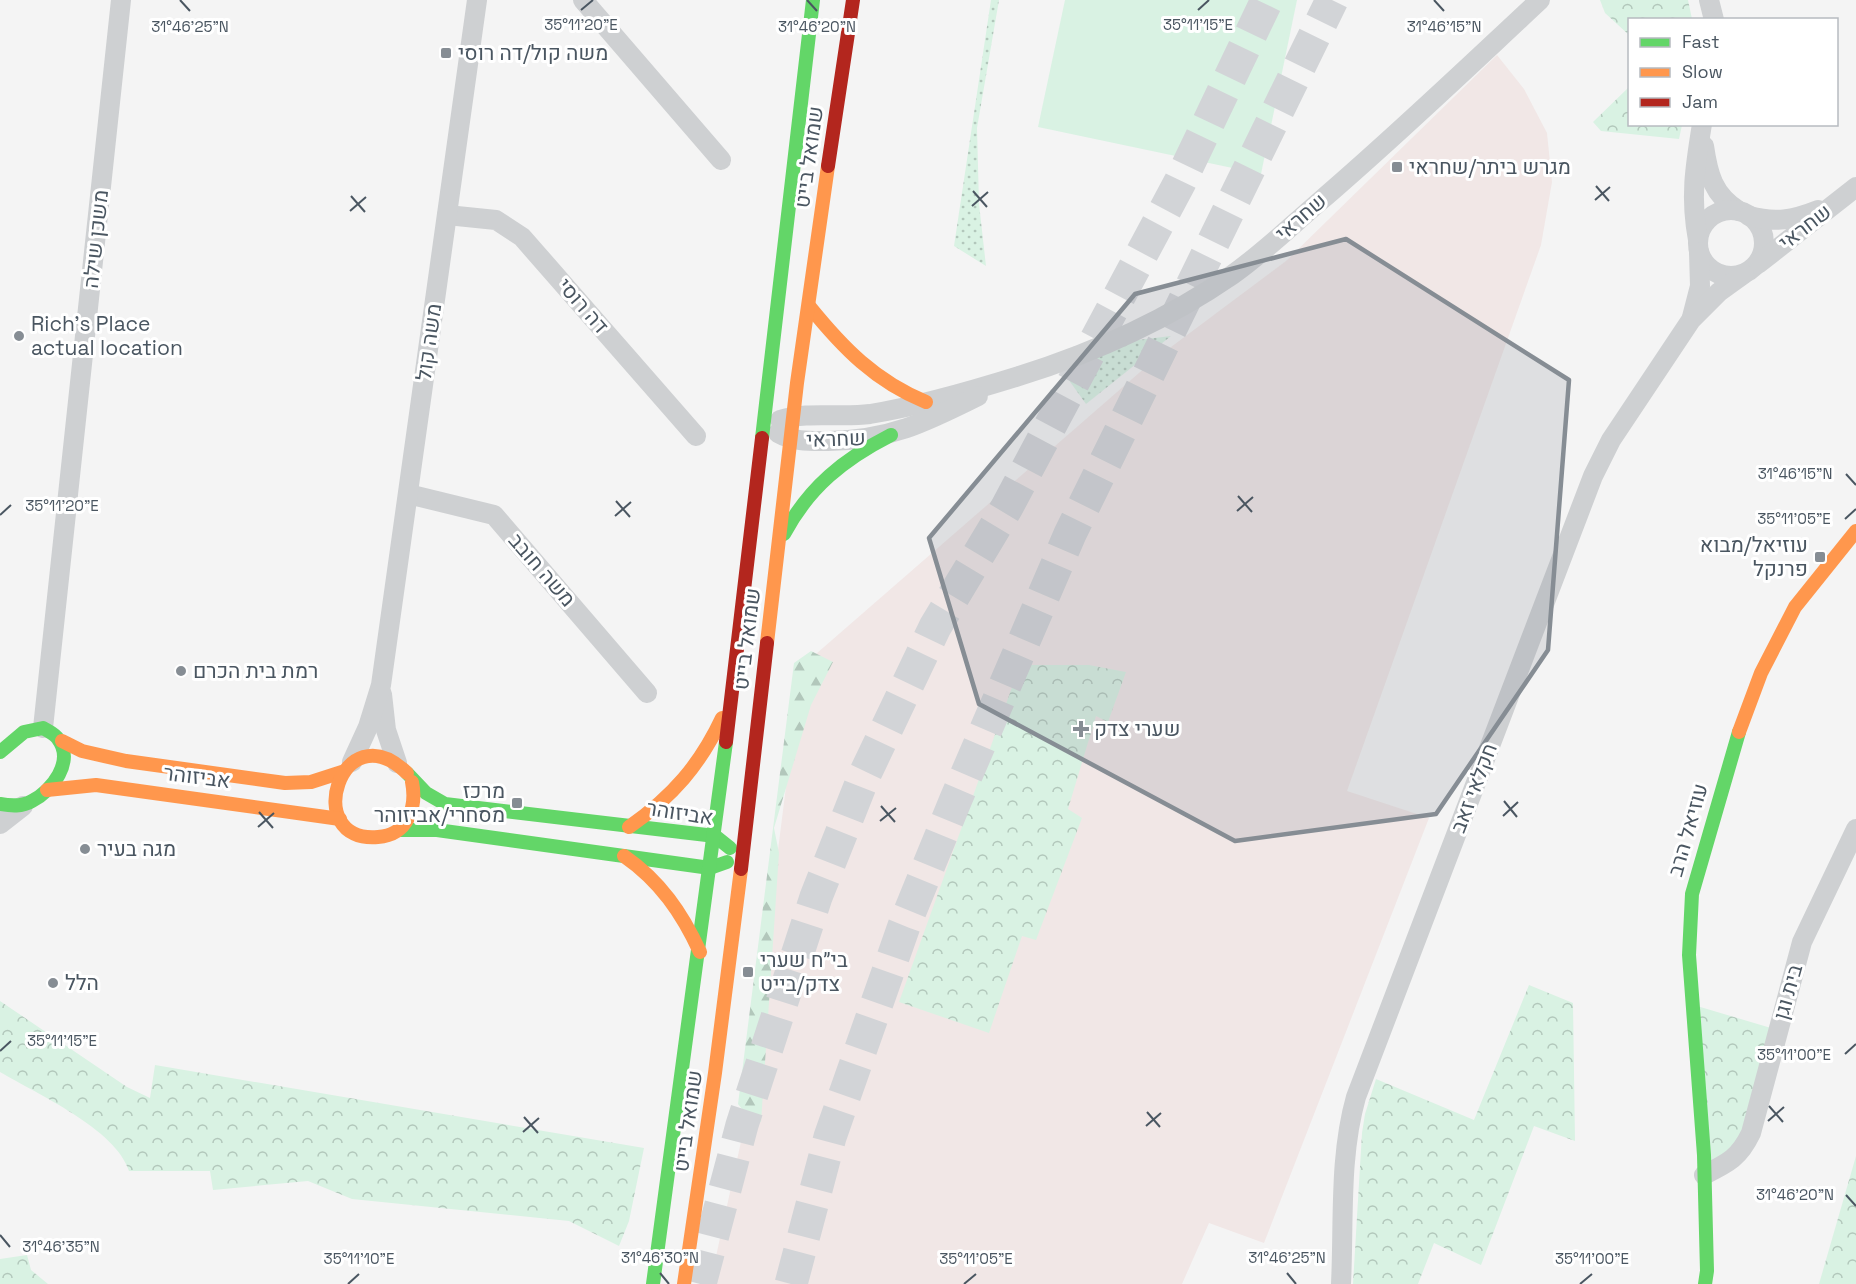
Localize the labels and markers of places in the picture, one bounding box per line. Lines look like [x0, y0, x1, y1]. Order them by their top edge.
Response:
place label: משה קול/דה רוסי [458, 39, 608, 66]
marker: משה קול/דה רוסי [439, 46, 453, 60]
place label: מגרש ביתר/שחראי [1409, 153, 1571, 180]
marker: מגרש ביתר/שחראי [1390, 160, 1404, 174]
place label: Rich's Place actual location [31, 310, 183, 361]
marker: Rich's Place actual location [12, 329, 26, 343]
place label: עוזיאל/מבוא פרנקל [1700, 531, 1808, 582]
marker: עוזיאל/מבוא פרנקל [1813, 550, 1827, 564]
place label: רמת בית הכרם [193, 657, 318, 684]
marker: רמת בית הכרם [174, 664, 188, 678]
place label: שערי צדק [1094, 715, 1180, 742]
marker: שערי צדק [1072, 720, 1090, 738]
place label: מרכז מסחרי/אביזוהר [374, 777, 505, 828]
marker: מרכז מסחרי/אביזוהר [510, 796, 524, 810]
place label: מגה בעיר [97, 835, 176, 862]
marker: מגה בעיר [78, 842, 92, 856]
place label: בי״ח שערי צדק/בייט [760, 946, 848, 997]
marker: בי״ח שערי צדק/בייט [741, 965, 755, 979]
place label: הלל [65, 969, 99, 996]
marker: הלל [46, 976, 60, 990]

